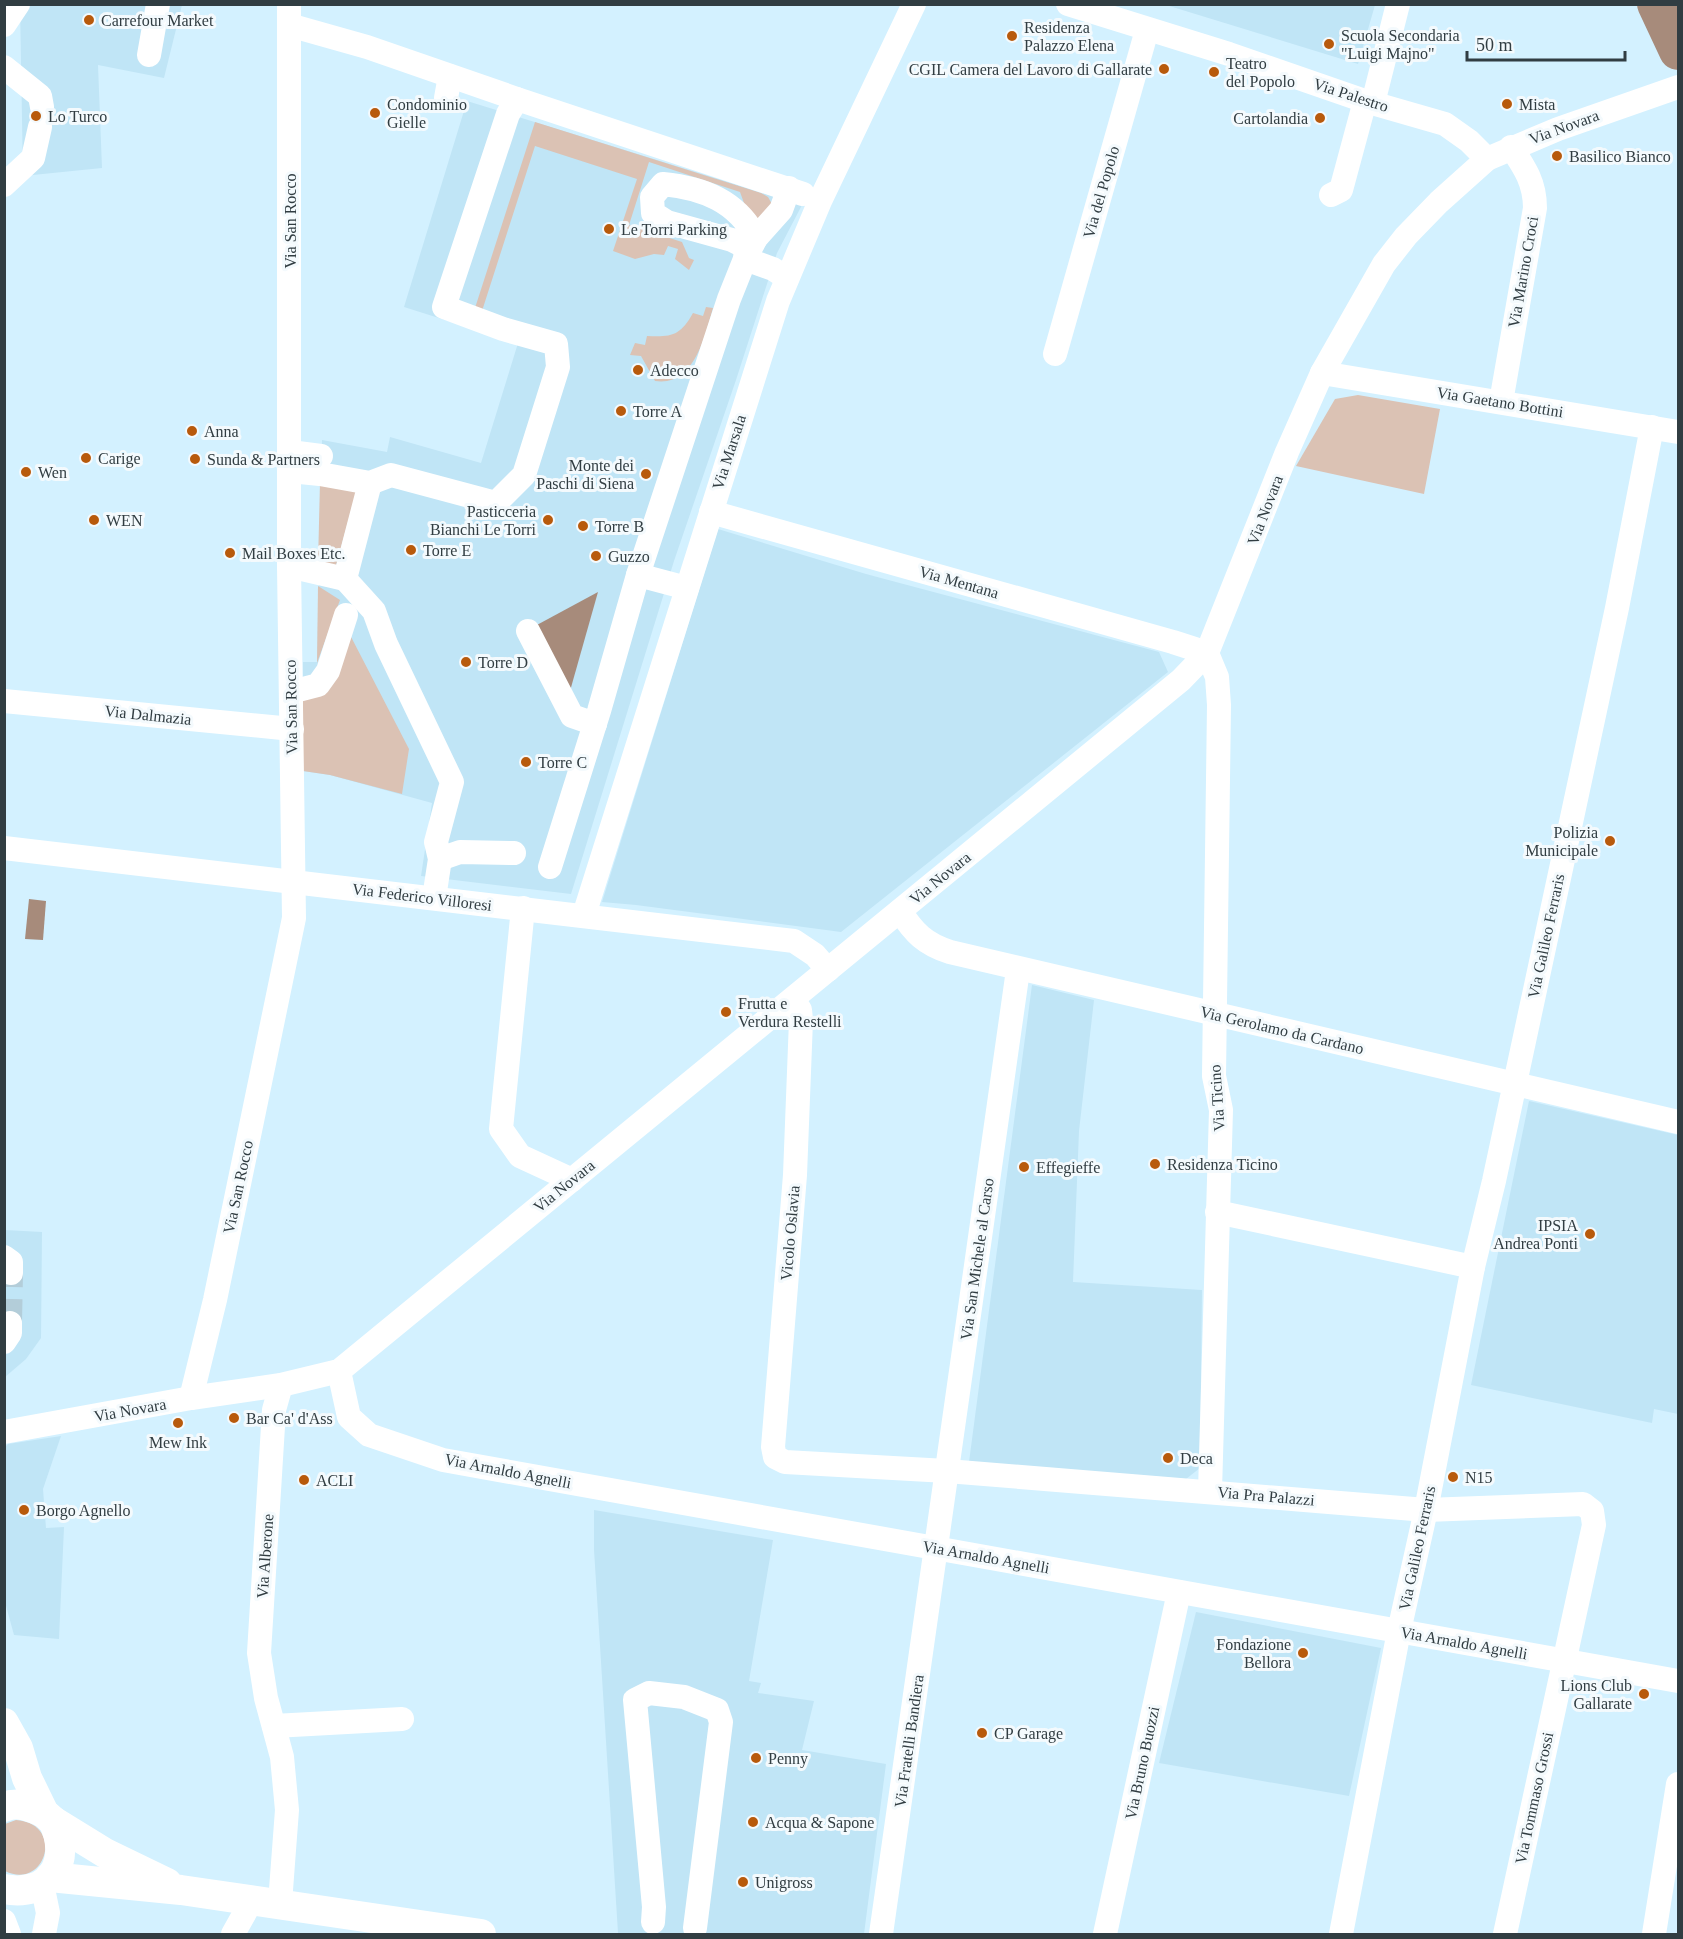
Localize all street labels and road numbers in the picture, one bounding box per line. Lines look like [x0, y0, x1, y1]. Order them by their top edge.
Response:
street label: Via Palestro [1311, 75, 1391, 115]
street label: Via Novara [1527, 106, 1601, 148]
street label: Via del Popolo [1080, 144, 1123, 240]
street label: Via San Rocco [282, 173, 299, 269]
street label: Via Marino Croci [1505, 214, 1541, 329]
street label: Via Gaetano Bottini [1436, 384, 1565, 420]
street label: Via Marsala [709, 412, 749, 492]
street label: Via Novara [1244, 473, 1286, 547]
street label: Via Mentana [917, 563, 1001, 601]
street label: Via San Rocco [282, 659, 300, 755]
street label: Via Dalmazia [104, 702, 192, 728]
street label: Via Novara [906, 848, 974, 908]
street label: Via Galileo Ferraris [1524, 872, 1568, 1000]
street label: Via Federico Villoresi [351, 880, 493, 914]
street label: Via Gerolamo da Cardano [1199, 1003, 1365, 1057]
street label: Via Ticino [1206, 1064, 1228, 1132]
street label: Via San Rocco [220, 1139, 256, 1235]
street label: Via Novara [530, 1156, 598, 1216]
street label: Via San Michele al Carso [957, 1177, 997, 1341]
street label: Vicolo Oslavia [777, 1185, 803, 1281]
street label: Via Novara [92, 1395, 168, 1425]
street label: Via Arnaldo Agnelli [443, 1450, 573, 1493]
street label: Via Pra Palazzi [1217, 1483, 1316, 1509]
street label: Via Galileo Ferraris [1395, 1484, 1439, 1612]
street label: Via Alberone [254, 1513, 276, 1599]
street label: Via Arnaldo Agnelli [921, 1537, 1051, 1578]
street label: Via Arnaldo Agnelli [1399, 1623, 1529, 1664]
street label: Via Fratelli Bandiera [891, 1673, 927, 1809]
street label: Via Bruno Buozzi [1122, 1704, 1162, 1821]
street label: Via Tommaso Grossi [1512, 1730, 1556, 1866]

